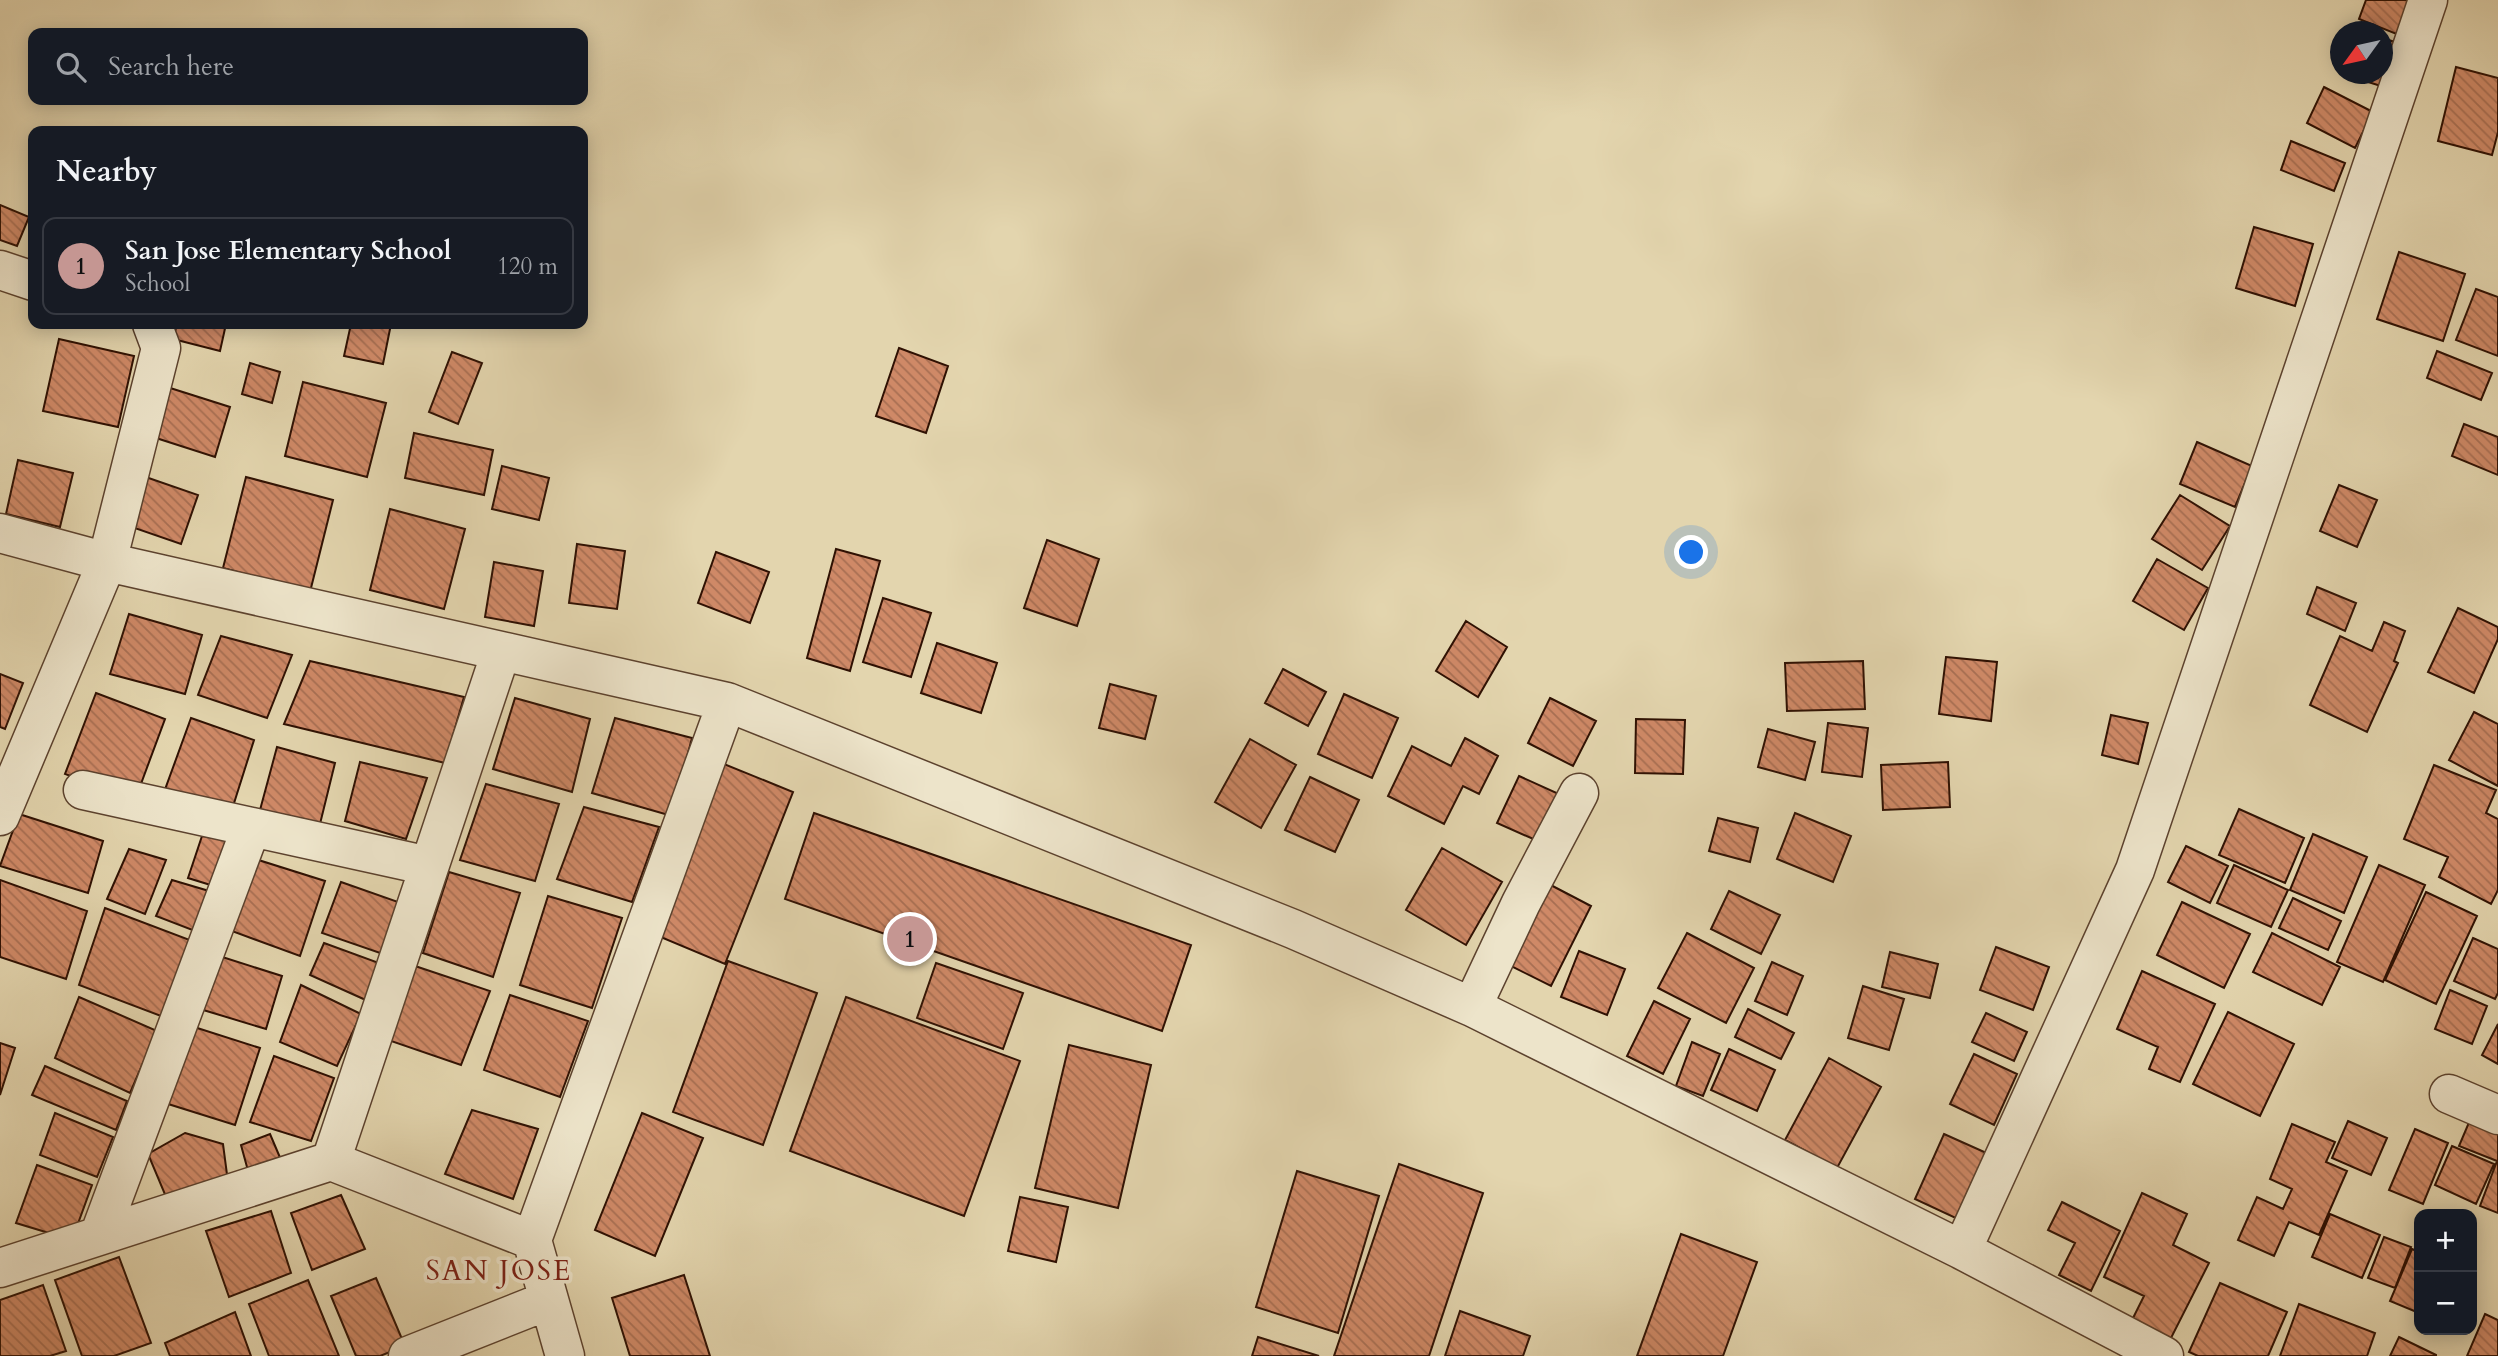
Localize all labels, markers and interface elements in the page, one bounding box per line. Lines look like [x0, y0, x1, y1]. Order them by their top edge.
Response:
north arrow [2330, 21, 2393, 84]
search box [28, 28, 588, 105]
icon: search [52, 48, 90, 86]
text: Search here [108, 49, 234, 84]
text: Nearby [56, 151, 157, 192]
text: San Jose Elementary School [125, 233, 451, 268]
text: 1 [75, 251, 87, 282]
text: 120 m [497, 251, 558, 282]
text: School [125, 268, 190, 299]
your location [1674, 535, 1708, 569]
pin: 1 [887, 913, 933, 965]
map controls [2414, 1209, 2477, 1335]
button: + [2414, 1209, 2477, 1272]
district label: SAN JOSE [426, 1252, 572, 1290]
button: − [2414, 1272, 2477, 1335]

